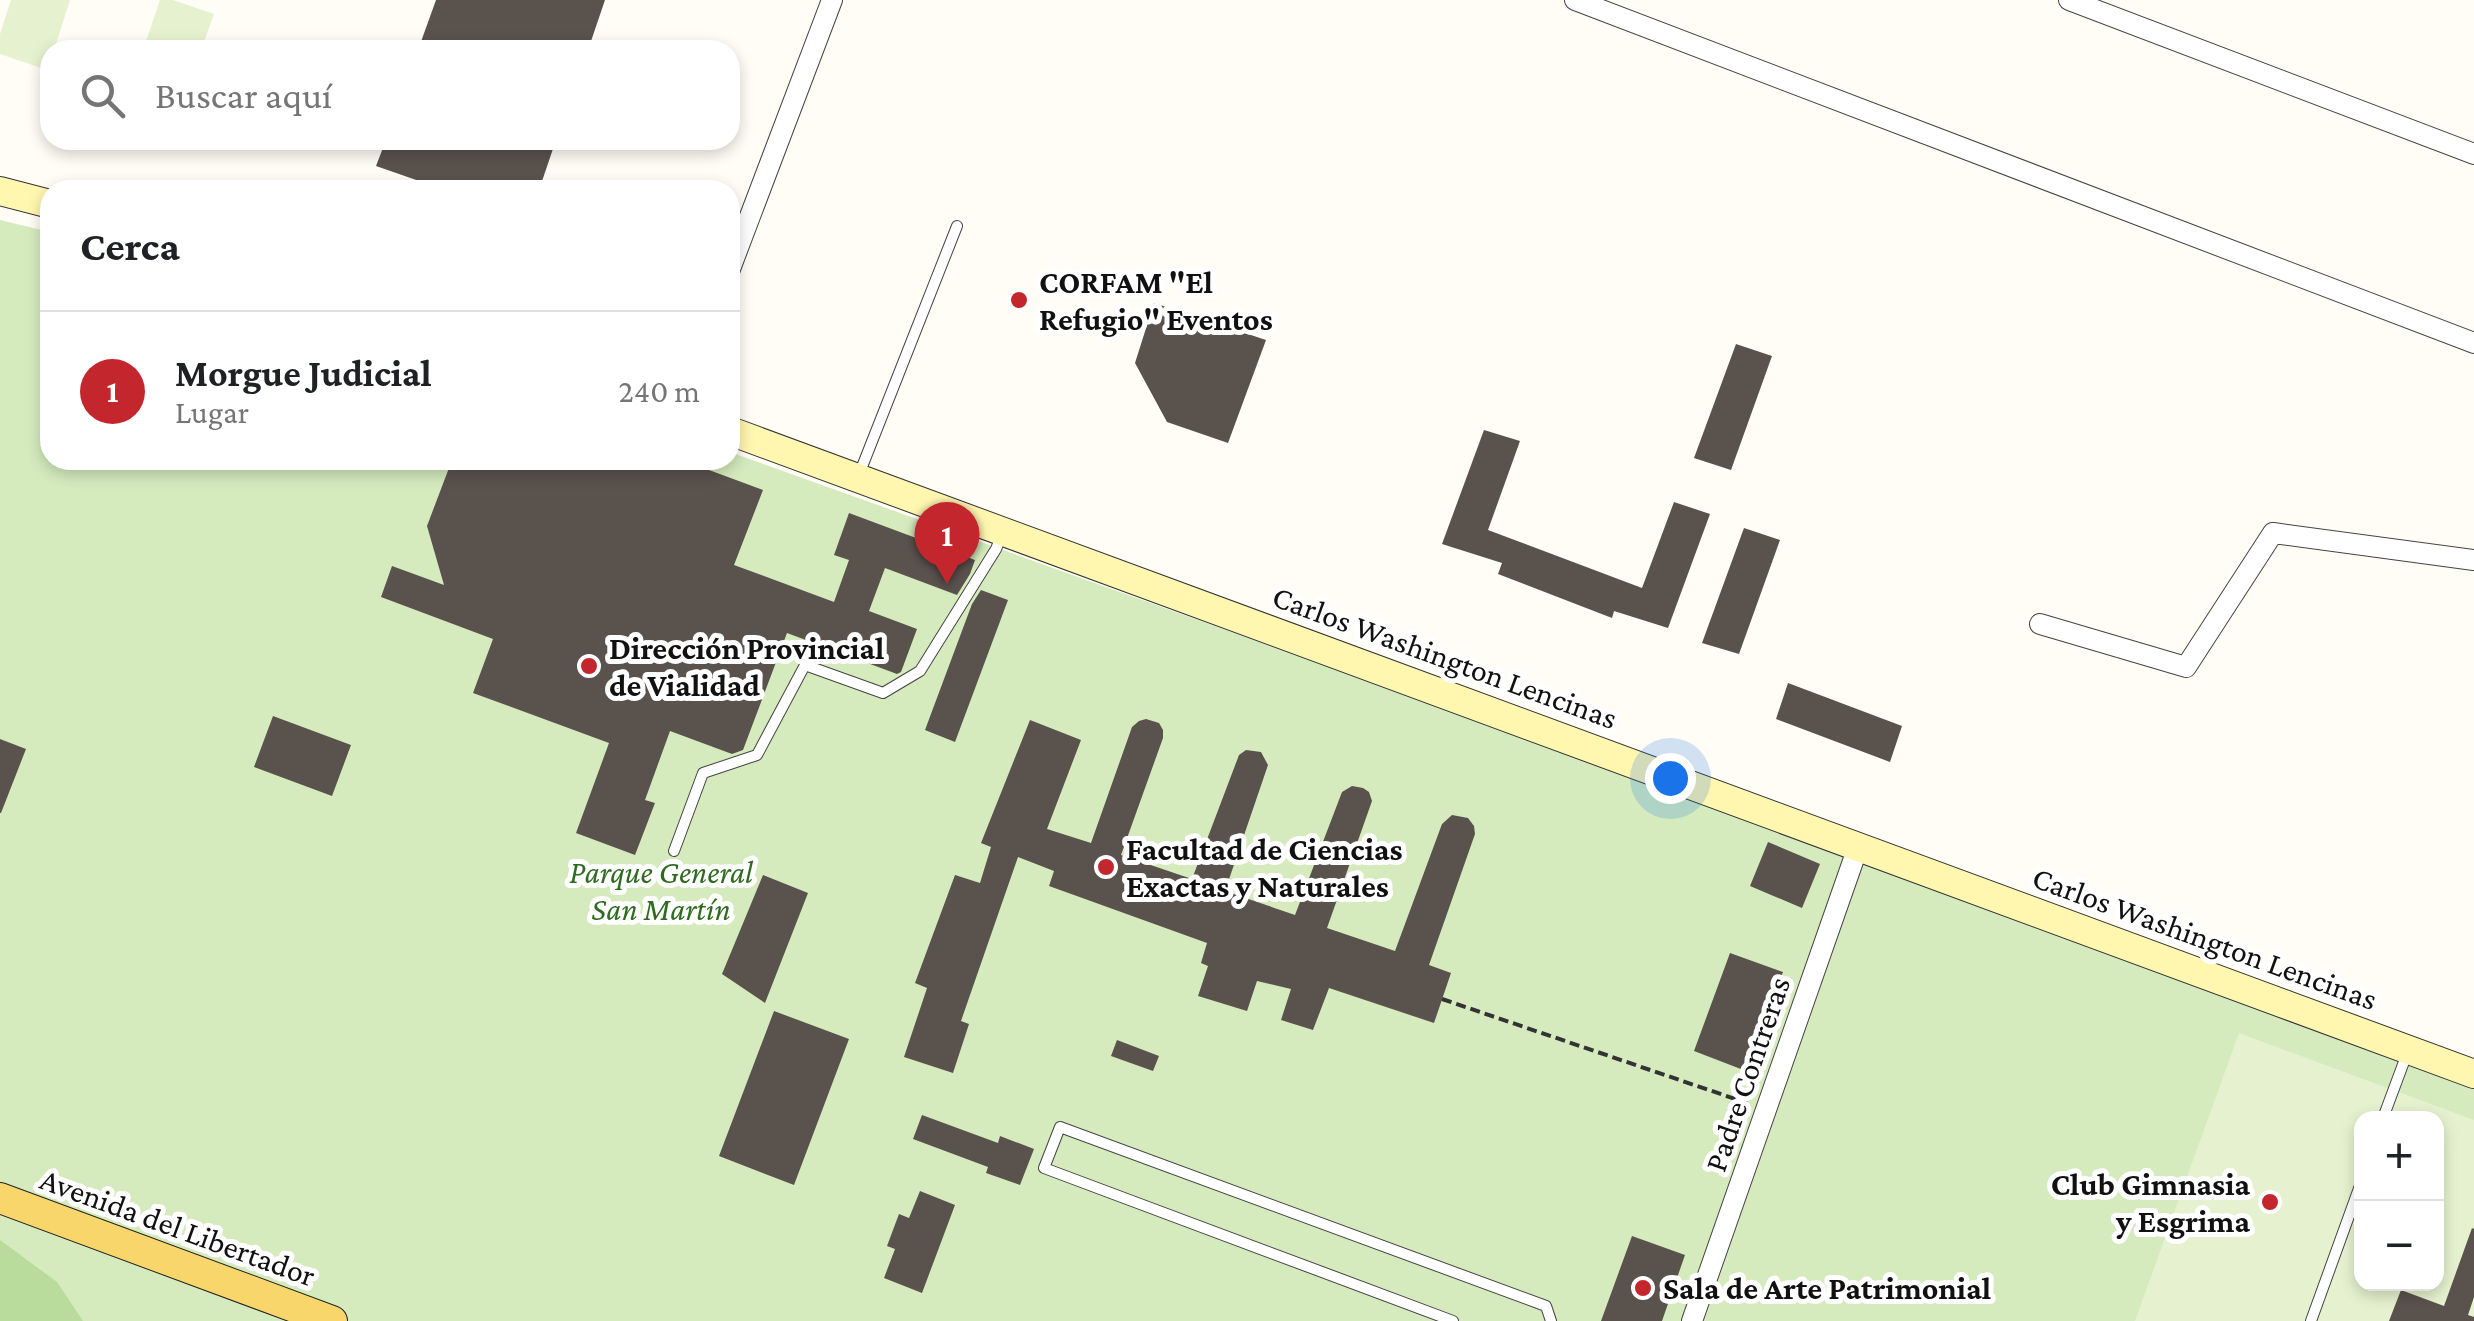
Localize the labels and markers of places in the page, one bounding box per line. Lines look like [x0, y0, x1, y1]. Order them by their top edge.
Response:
place label: CORFAM "El Refugio" Eventos [1039, 264, 1273, 337]
marker: CORFAM "El Refugio" Eventos [1008, 289, 1030, 311]
pin: 1 [914, 502, 980, 584]
place label: Dirección Provincial de Vialidad [609, 630, 884, 703]
marker: Dirección Provincial de Vialidad [578, 655, 600, 677]
place label: Facultad de Ciencias Exactas y Naturales [1126, 831, 1403, 904]
marker: Facultad de Ciencias Exactas y Naturales [1095, 856, 1117, 878]
place label: Club Gimnasia y Esgrima [2051, 1166, 2250, 1239]
marker: Club Gimnasia y Esgrima [2259, 1191, 2281, 1213]
place label: Sala de Arte Patrimonial [1663, 1270, 1991, 1306]
marker: Sala de Arte Patrimonial [1632, 1277, 1654, 1299]

